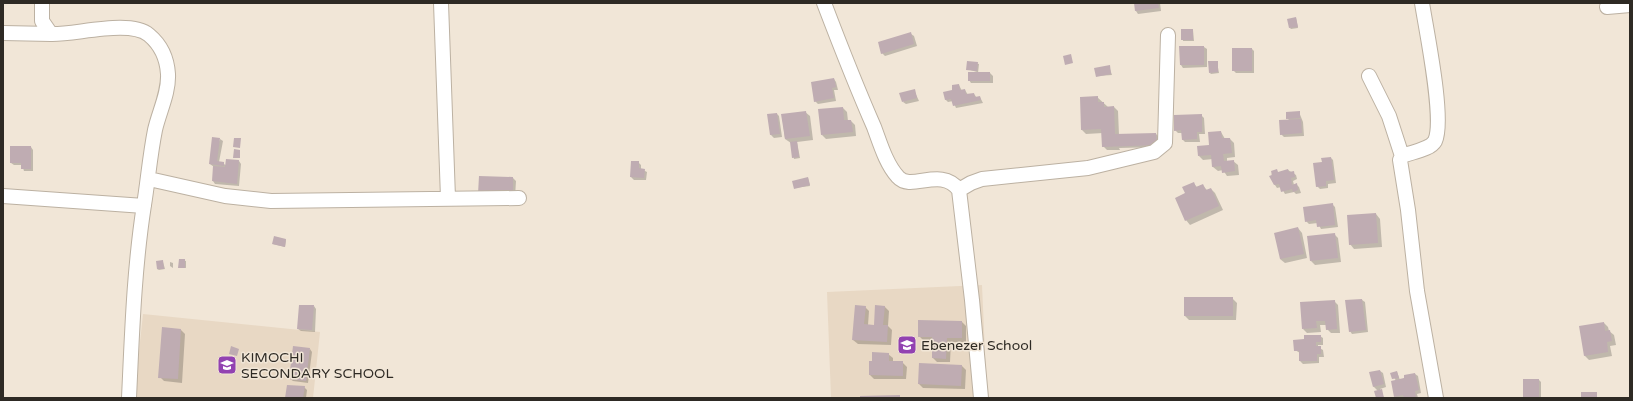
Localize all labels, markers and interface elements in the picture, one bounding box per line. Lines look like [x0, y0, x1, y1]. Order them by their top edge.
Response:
school or university icon: Ebenezer School [896, 334, 918, 356]
place label: Ebenezer School [921, 337, 1032, 354]
place label: KIMOCHI SECONDARY SCHOOL [241, 349, 394, 382]
school or university icon: KIMOCHI SECONDARY SCHOOL [216, 354, 238, 376]

